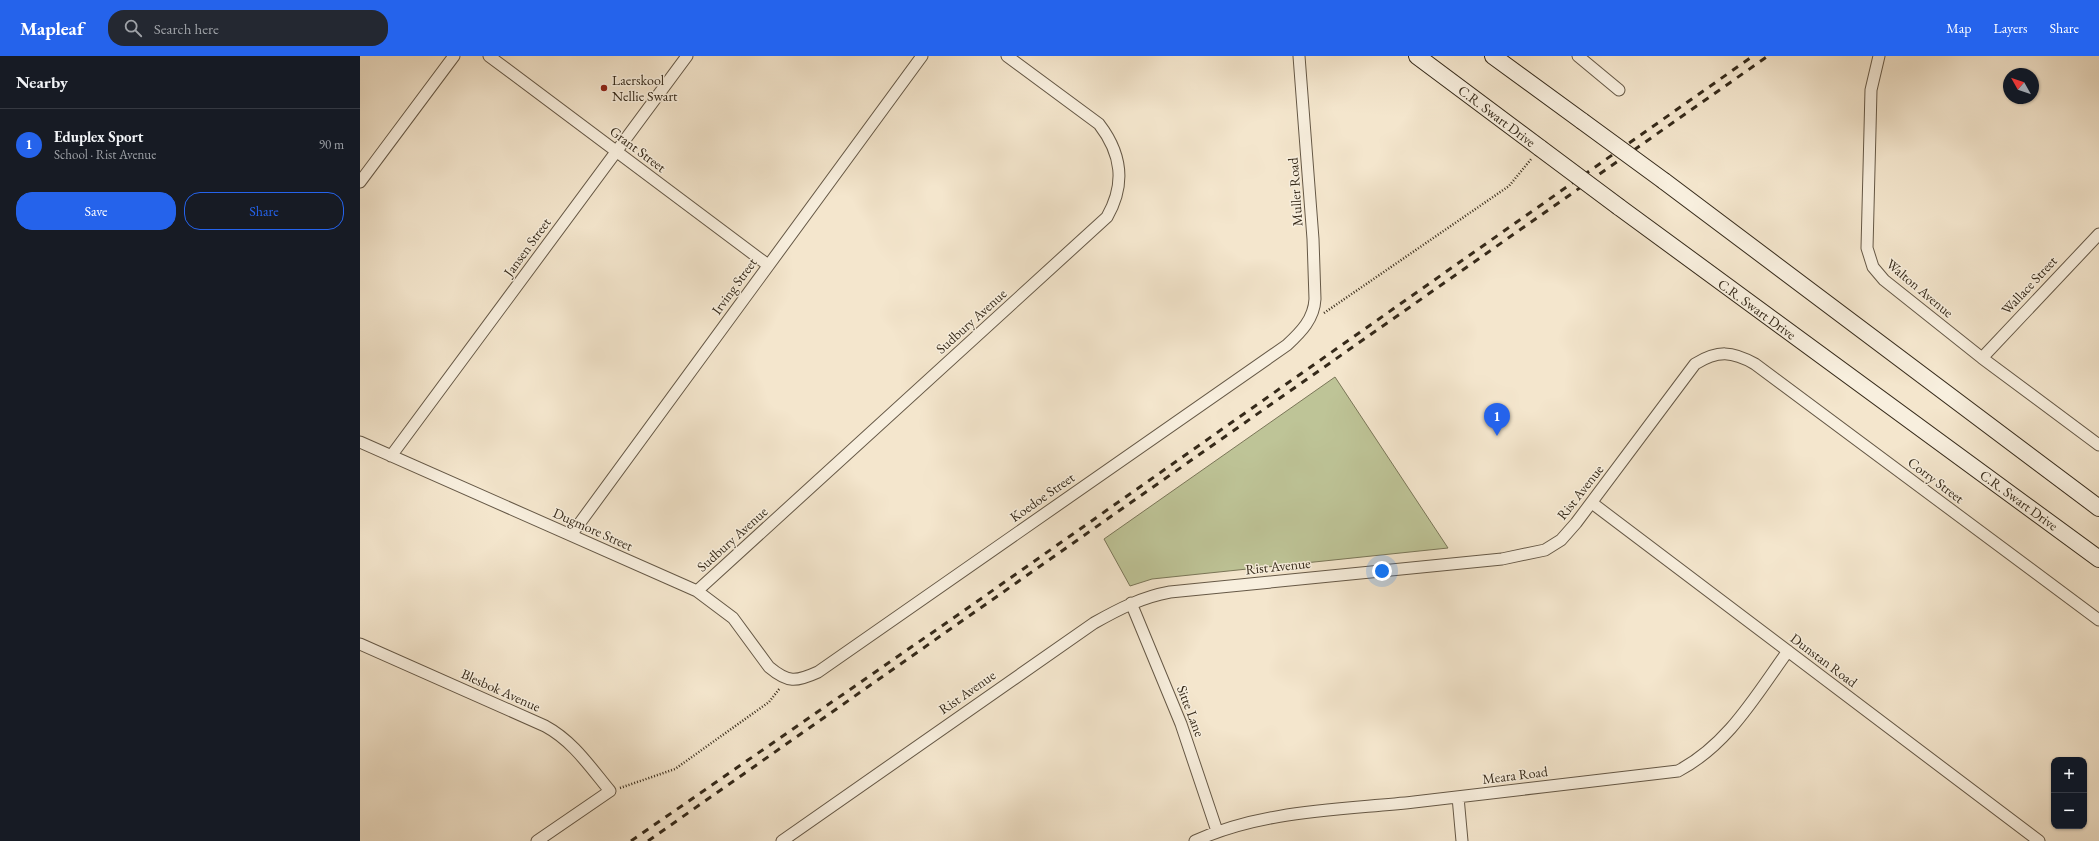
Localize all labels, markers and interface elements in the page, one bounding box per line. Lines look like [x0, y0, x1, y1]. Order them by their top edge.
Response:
search box [108, 10, 388, 46]
text: Mapleaf [20, 16, 84, 41]
icon: search [122, 17, 144, 39]
text: Search here [154, 19, 219, 38]
text: Map [1946, 19, 1971, 37]
text: Layers [1993, 19, 2028, 37]
text: Share [2050, 19, 2079, 37]
north arrow [2003, 68, 2039, 104]
text: Nearby [16, 71, 68, 93]
place label: Laerskool Nellie Swart [612, 71, 678, 105]
street label: C.R. Swart Drive [1455, 81, 1540, 151]
marker: Laerskool Nellie Swart [599, 83, 609, 93]
street label: Grant Street [606, 122, 670, 176]
text: Eduplex Sport [54, 127, 143, 146]
text: 1 [26, 136, 32, 153]
text: 90 m [319, 136, 344, 153]
text: School · Rist Avenue [54, 146, 156, 163]
street label: Muller Road [1284, 156, 1306, 227]
button: Save [16, 192, 176, 230]
button: Share [184, 192, 344, 230]
street label: Jansen Street [499, 213, 555, 281]
street label: Wallace Street [1997, 251, 2061, 318]
street label: Irving Street [707, 254, 761, 318]
street label: Walton Avenue [1883, 255, 1958, 322]
street label: C.R. Swart Drive [1714, 275, 1800, 344]
street label: Sudbury Avenue [932, 284, 1011, 358]
pin: 1 [1484, 403, 1510, 436]
street label: Corry Street [1904, 453, 1968, 507]
street label: Rist Avenue [1553, 460, 1608, 523]
street label: C.R. Swart Drive [1976, 466, 2062, 535]
street label: Koedoe Street [1006, 468, 1078, 526]
street label: Sudbury Avenue [693, 502, 772, 576]
street label: Dugmore Street [550, 503, 636, 555]
street label: Rist Avenue [1245, 554, 1312, 578]
your location [1372, 561, 1392, 581]
street label: Dunstan Road [1787, 629, 1862, 692]
street label: Blesbok Avenue [458, 664, 544, 716]
street label: Rist Avenue [935, 666, 999, 718]
street label: Sitte Lane [1173, 683, 1209, 740]
map controls [2051, 757, 2087, 829]
button: + [2051, 757, 2087, 793]
street label: Meara Road [1481, 762, 1550, 788]
button: − [2051, 793, 2087, 829]

